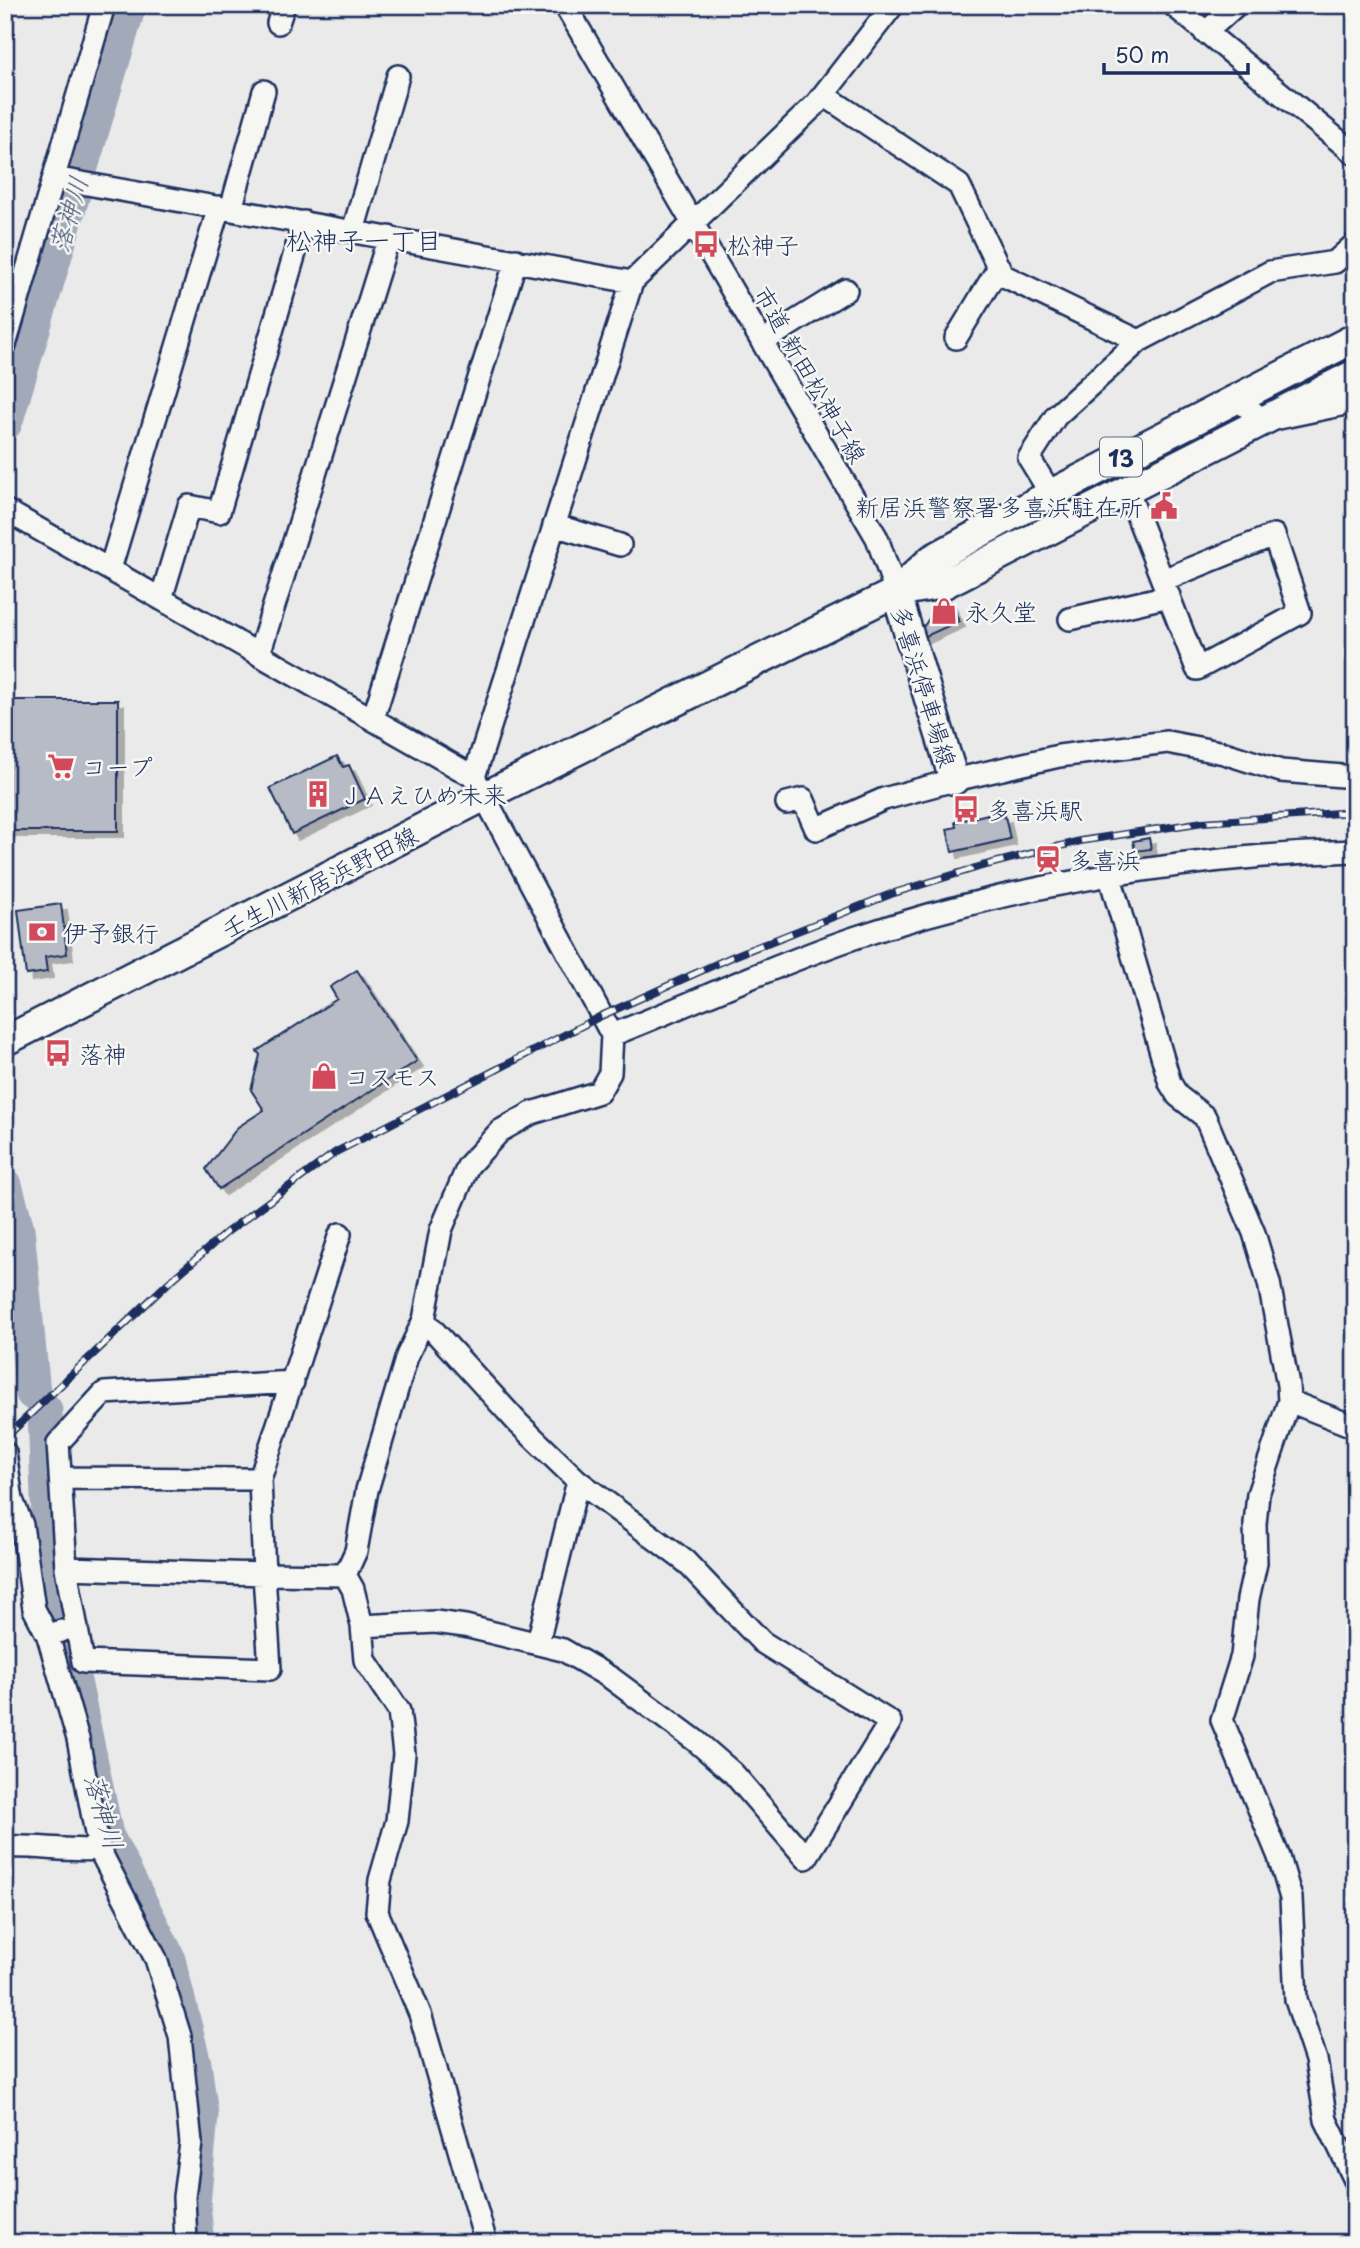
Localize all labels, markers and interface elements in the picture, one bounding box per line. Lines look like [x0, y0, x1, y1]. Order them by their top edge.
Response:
scale bar [1104, 32, 1248, 76]
text: 50 m [1115, 38, 1169, 70]
water label: 落神川 [38, 171, 96, 257]
district label: 松神子一丁目 [286, 220, 442, 259]
place label: 松神子 [727, 226, 799, 262]
bus stop icon: 松神子 [691, 229, 721, 259]
street label: 市道 新田松神子線 [745, 278, 877, 470]
road number: 13 [1100, 438, 1142, 477]
place label: 新居浜警察署多喜浜駐在所 [855, 488, 1143, 524]
public building icon: 新居浜警察署多喜浜駐在所 [1149, 491, 1179, 521]
place label: 永久堂 [965, 593, 1037, 629]
shop icon: 永久堂 [929, 596, 959, 626]
street label: 多喜浜停車場線 [883, 600, 967, 772]
place label: コープ [82, 748, 153, 784]
supermarket icon: コープ [46, 751, 76, 781]
place label: ＪＡえひめ未来 [339, 776, 507, 812]
building icon: ＪＡえひめ未来 [303, 779, 333, 809]
place label: 多喜浜駅 [987, 791, 1083, 827]
bus stop icon: 多喜浜駅 [951, 794, 981, 824]
street label: 壬生川新居浜野田線 [215, 816, 423, 946]
place label: 多喜浜 [1069, 841, 1141, 877]
station icon: 多喜浜 [1033, 844, 1063, 874]
place label: 伊予銀行 [63, 914, 159, 950]
bank icon: 伊予銀行 [27, 917, 57, 947]
place label: 落神 [79, 1035, 127, 1071]
bus stop icon: 落神 [43, 1038, 73, 1068]
place label: コスモス [345, 1058, 440, 1094]
shop icon: コスモス [309, 1061, 339, 1091]
water label: 落神川 [76, 1768, 134, 1854]

